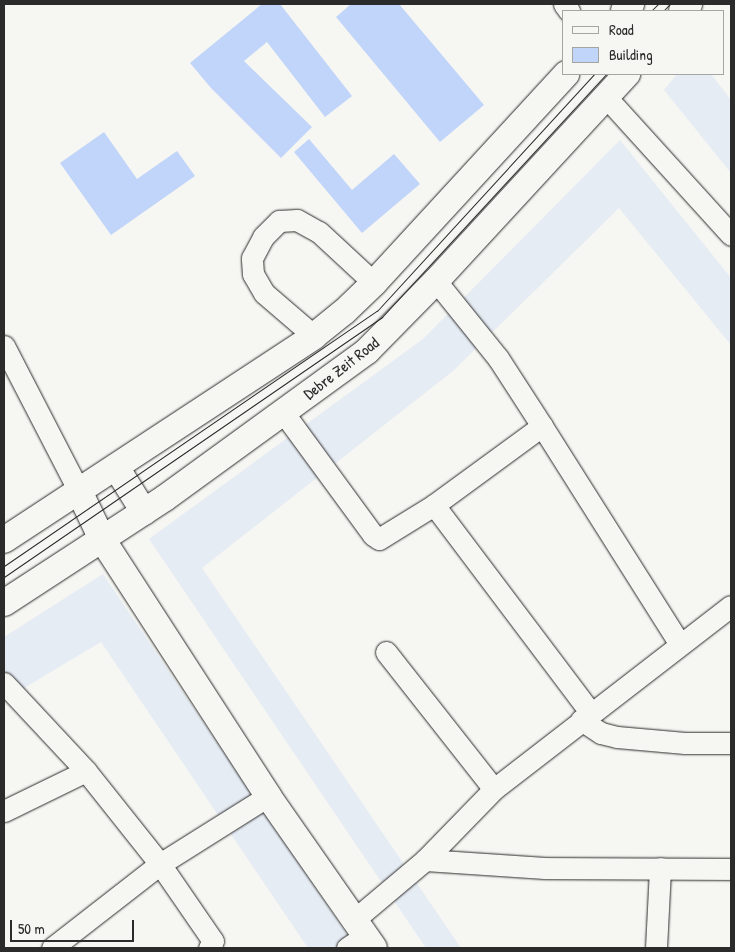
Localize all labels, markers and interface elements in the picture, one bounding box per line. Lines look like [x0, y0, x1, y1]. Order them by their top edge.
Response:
legend [562, 10, 725, 75]
text: Road [609, 19, 634, 40]
text: Building [609, 44, 653, 65]
street label: Debre Zeit Road [300, 333, 382, 403]
scale bar [12, 910, 136, 942]
text: 50 m [18, 918, 45, 939]

